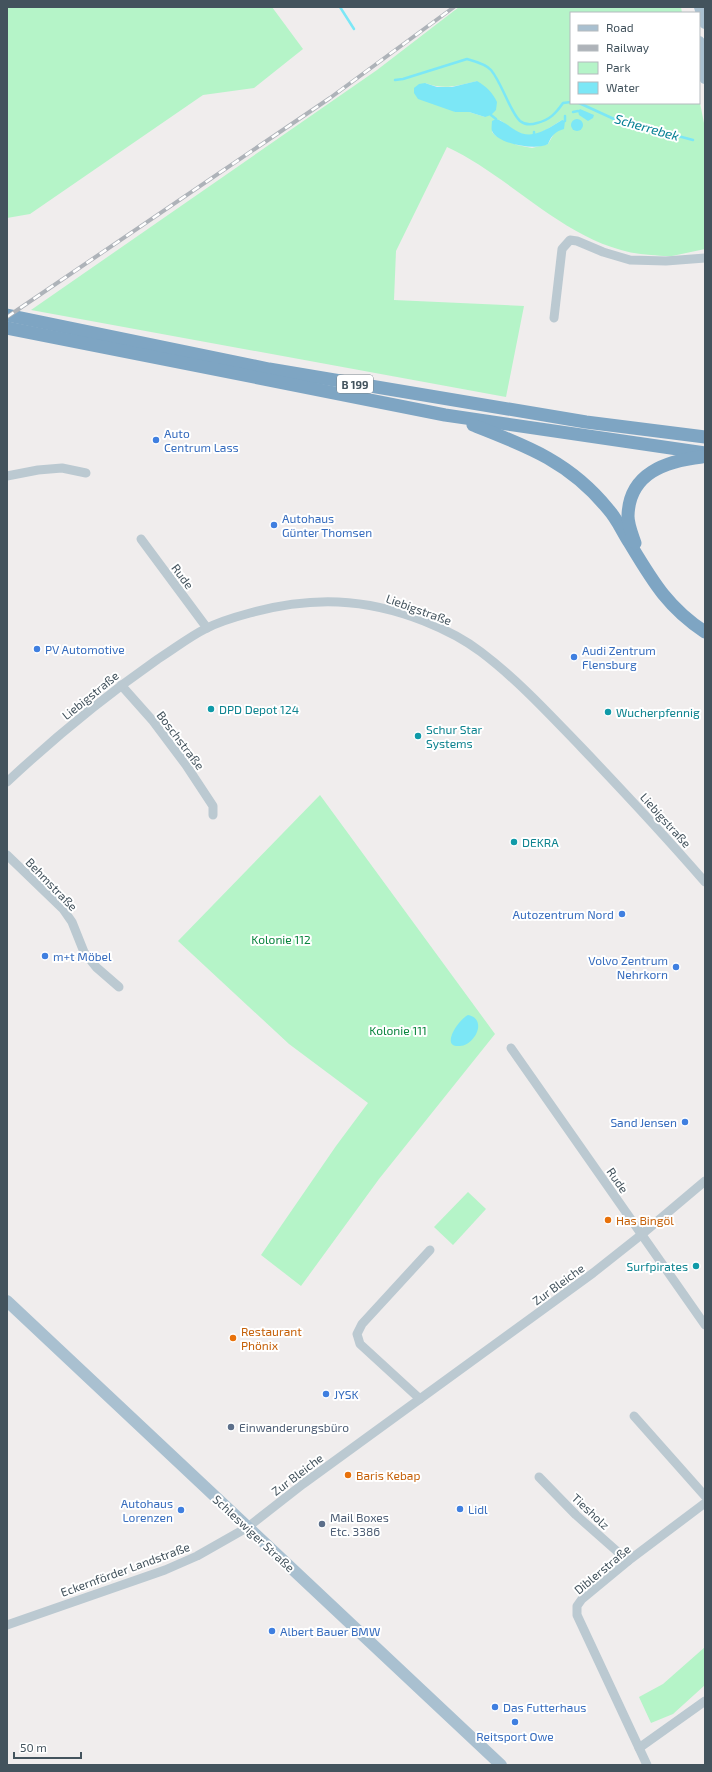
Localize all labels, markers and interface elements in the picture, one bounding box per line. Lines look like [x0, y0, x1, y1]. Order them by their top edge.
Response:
legend [570, 12, 700, 104]
text: Road [606, 20, 634, 34]
text: Railway [606, 40, 650, 54]
text: Park [606, 60, 631, 74]
text: Water [606, 80, 640, 94]
water label: Scherrebek [613, 110, 681, 144]
road number: B 199 [337, 375, 373, 393]
place label: Auto Centrum Lass [164, 426, 239, 454]
marker: Auto Centrum Lass [151, 435, 161, 445]
place label: Autohaus Günter Thomsen [282, 511, 372, 539]
marker: Autohaus Günter Thomsen [269, 520, 279, 530]
street label: Rude [169, 561, 197, 591]
street label: Liebigstraße [384, 591, 454, 627]
place label: PV Automotive [45, 642, 125, 656]
place label: Audi Zentrum Flensburg [582, 643, 656, 671]
marker: PV Automotive [32, 644, 42, 654]
marker: Audi Zentrum Flensburg [569, 652, 579, 662]
street label: Liebigstraße [59, 668, 121, 722]
place label: DPD Depot 124 [219, 702, 299, 716]
marker: DPD Depot 124 [206, 704, 216, 714]
place label: Wucherpfennig [616, 705, 700, 719]
marker: Wucherpfennig [603, 707, 613, 717]
street label: Boschstraße [154, 708, 208, 772]
place label: Schur Star Systems [426, 722, 482, 750]
marker: Schur Star Systems [413, 731, 423, 741]
street label: Liebigstraße [638, 790, 694, 850]
place label: DEKRA [522, 835, 559, 849]
marker: DEKRA [509, 837, 519, 847]
street label: Behmstraße [23, 855, 81, 913]
place label: Autozentrum Nord [513, 907, 614, 921]
marker: Autozentrum Nord [617, 909, 627, 919]
park label: Kolonie 112 [251, 932, 311, 946]
place label: m+t Möbel [53, 949, 112, 963]
marker: m+t Möbel [40, 951, 50, 961]
place label: Volvo Zentrum Nehrkorn [588, 953, 668, 981]
marker: Volvo Zentrum Nehrkorn [671, 962, 681, 972]
park label: Kolonie 111 [369, 1023, 427, 1037]
place label: Sand Jensen [610, 1115, 677, 1129]
marker: Sand Jensen [680, 1117, 690, 1127]
street label: Rude [604, 1165, 632, 1195]
place label: Has Bingöl [616, 1213, 674, 1227]
marker: Has Bingöl [603, 1215, 613, 1225]
place label: Surfpirates [627, 1259, 688, 1273]
street label: Zur Bleiche [529, 1261, 587, 1307]
marker: Surfpirates [691, 1261, 701, 1271]
place label: Restaurant Phönix [241, 1324, 302, 1352]
marker: Restaurant Phönix [228, 1333, 238, 1343]
place label: JYSK [334, 1387, 359, 1401]
marker: JYSK [321, 1389, 331, 1399]
place label: Einwanderungsbüro [239, 1420, 349, 1434]
marker: Einwanderungsbüro [226, 1422, 236, 1432]
street label: Zur Bleiche [269, 1450, 325, 1498]
place label: Baris Kebap [356, 1468, 420, 1482]
marker: Baris Kebap [343, 1470, 353, 1480]
street label: Tiesholz [569, 1490, 613, 1532]
street label: Schleswiger Straße [210, 1492, 298, 1574]
place label: Autohaus Lorenzen [121, 1496, 173, 1524]
place label: Lidl [468, 1502, 488, 1516]
marker: Lidl [455, 1504, 465, 1514]
marker: Autohaus Lorenzen [176, 1505, 186, 1515]
place label: Mail Boxes Etc. 3386 [330, 1510, 389, 1538]
marker: Mail Boxes Etc. 3386 [317, 1519, 327, 1529]
street label: Eckernförder Landstraße [58, 1539, 192, 1599]
street label: Diblerstraße [571, 1541, 633, 1597]
place label: Albert Bauer BMW [280, 1624, 380, 1638]
marker: Albert Bauer BMW [267, 1626, 277, 1636]
place label: Das Futterhaus [503, 1700, 586, 1714]
marker: Das Futterhaus [490, 1702, 500, 1712]
marker: Reitsport Owe [510, 1717, 520, 1727]
place label: Reitsport Owe [476, 1729, 554, 1743]
scale bar [14, 1734, 81, 1760]
text: 50 m [20, 1740, 47, 1754]

